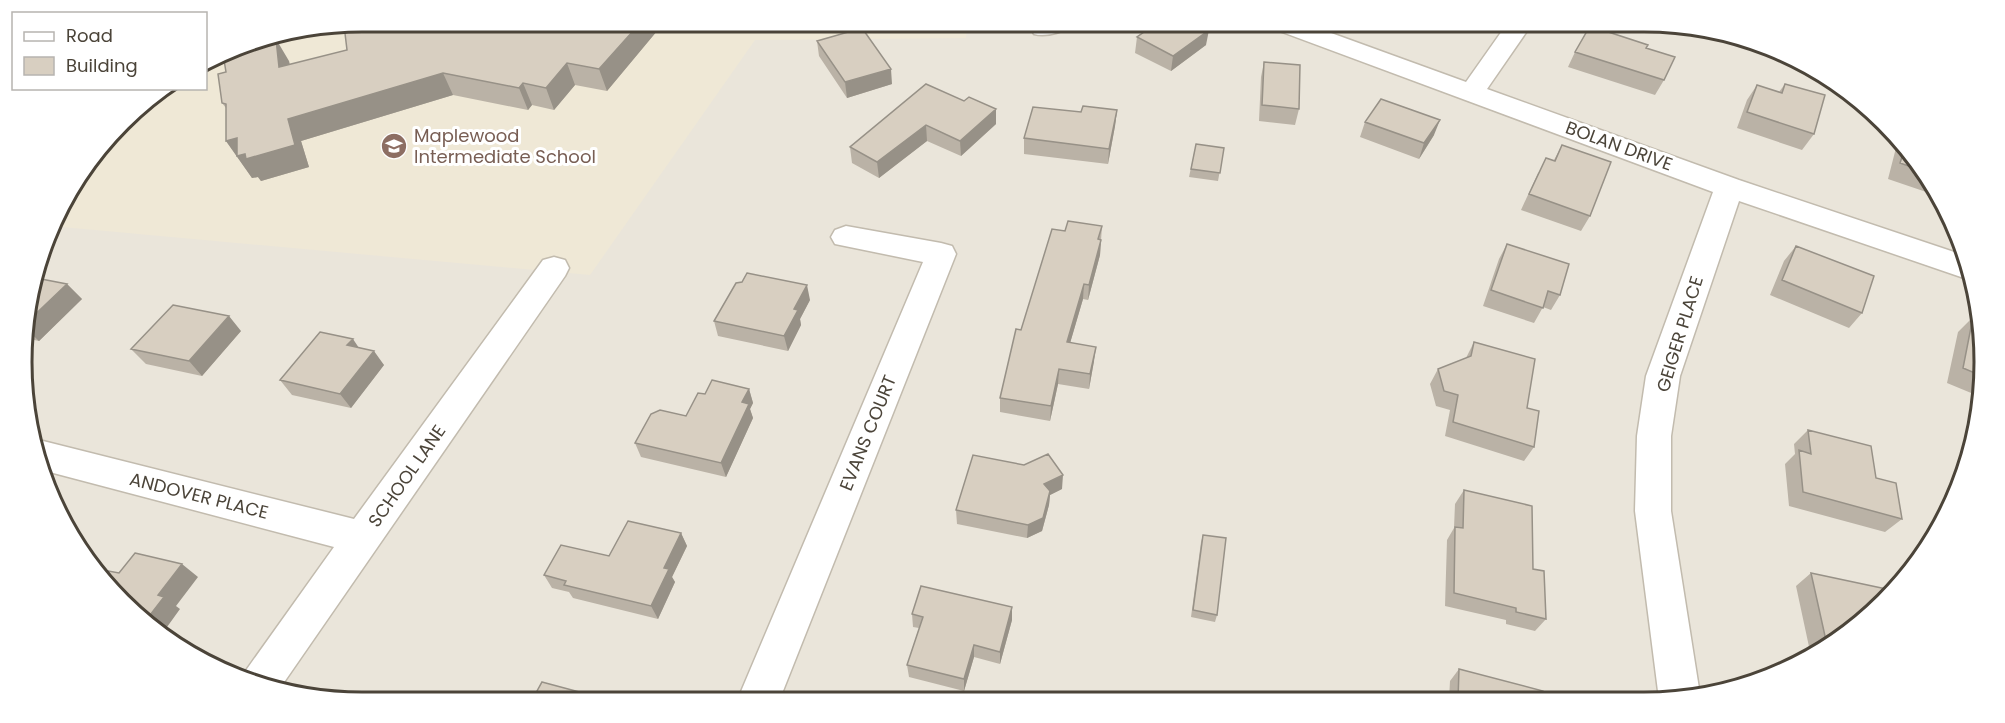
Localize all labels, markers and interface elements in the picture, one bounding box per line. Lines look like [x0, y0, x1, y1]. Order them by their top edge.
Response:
legend [12, 12, 207, 90]
text: Road [66, 23, 113, 48]
text: Building [66, 53, 138, 78]
street label: BOLAN DRIVE [1562, 115, 1676, 176]
place label: Maplewood Intermediate School [414, 123, 596, 169]
school or university icon: Maplewood Intermediate School [379, 131, 409, 161]
street label: GEIGER PLACE [1650, 273, 1709, 395]
street label: EVANS COURT [833, 371, 902, 494]
street label: SCHOOL LANE [362, 420, 451, 532]
street label: ANDOVER PLACE [127, 466, 271, 525]

